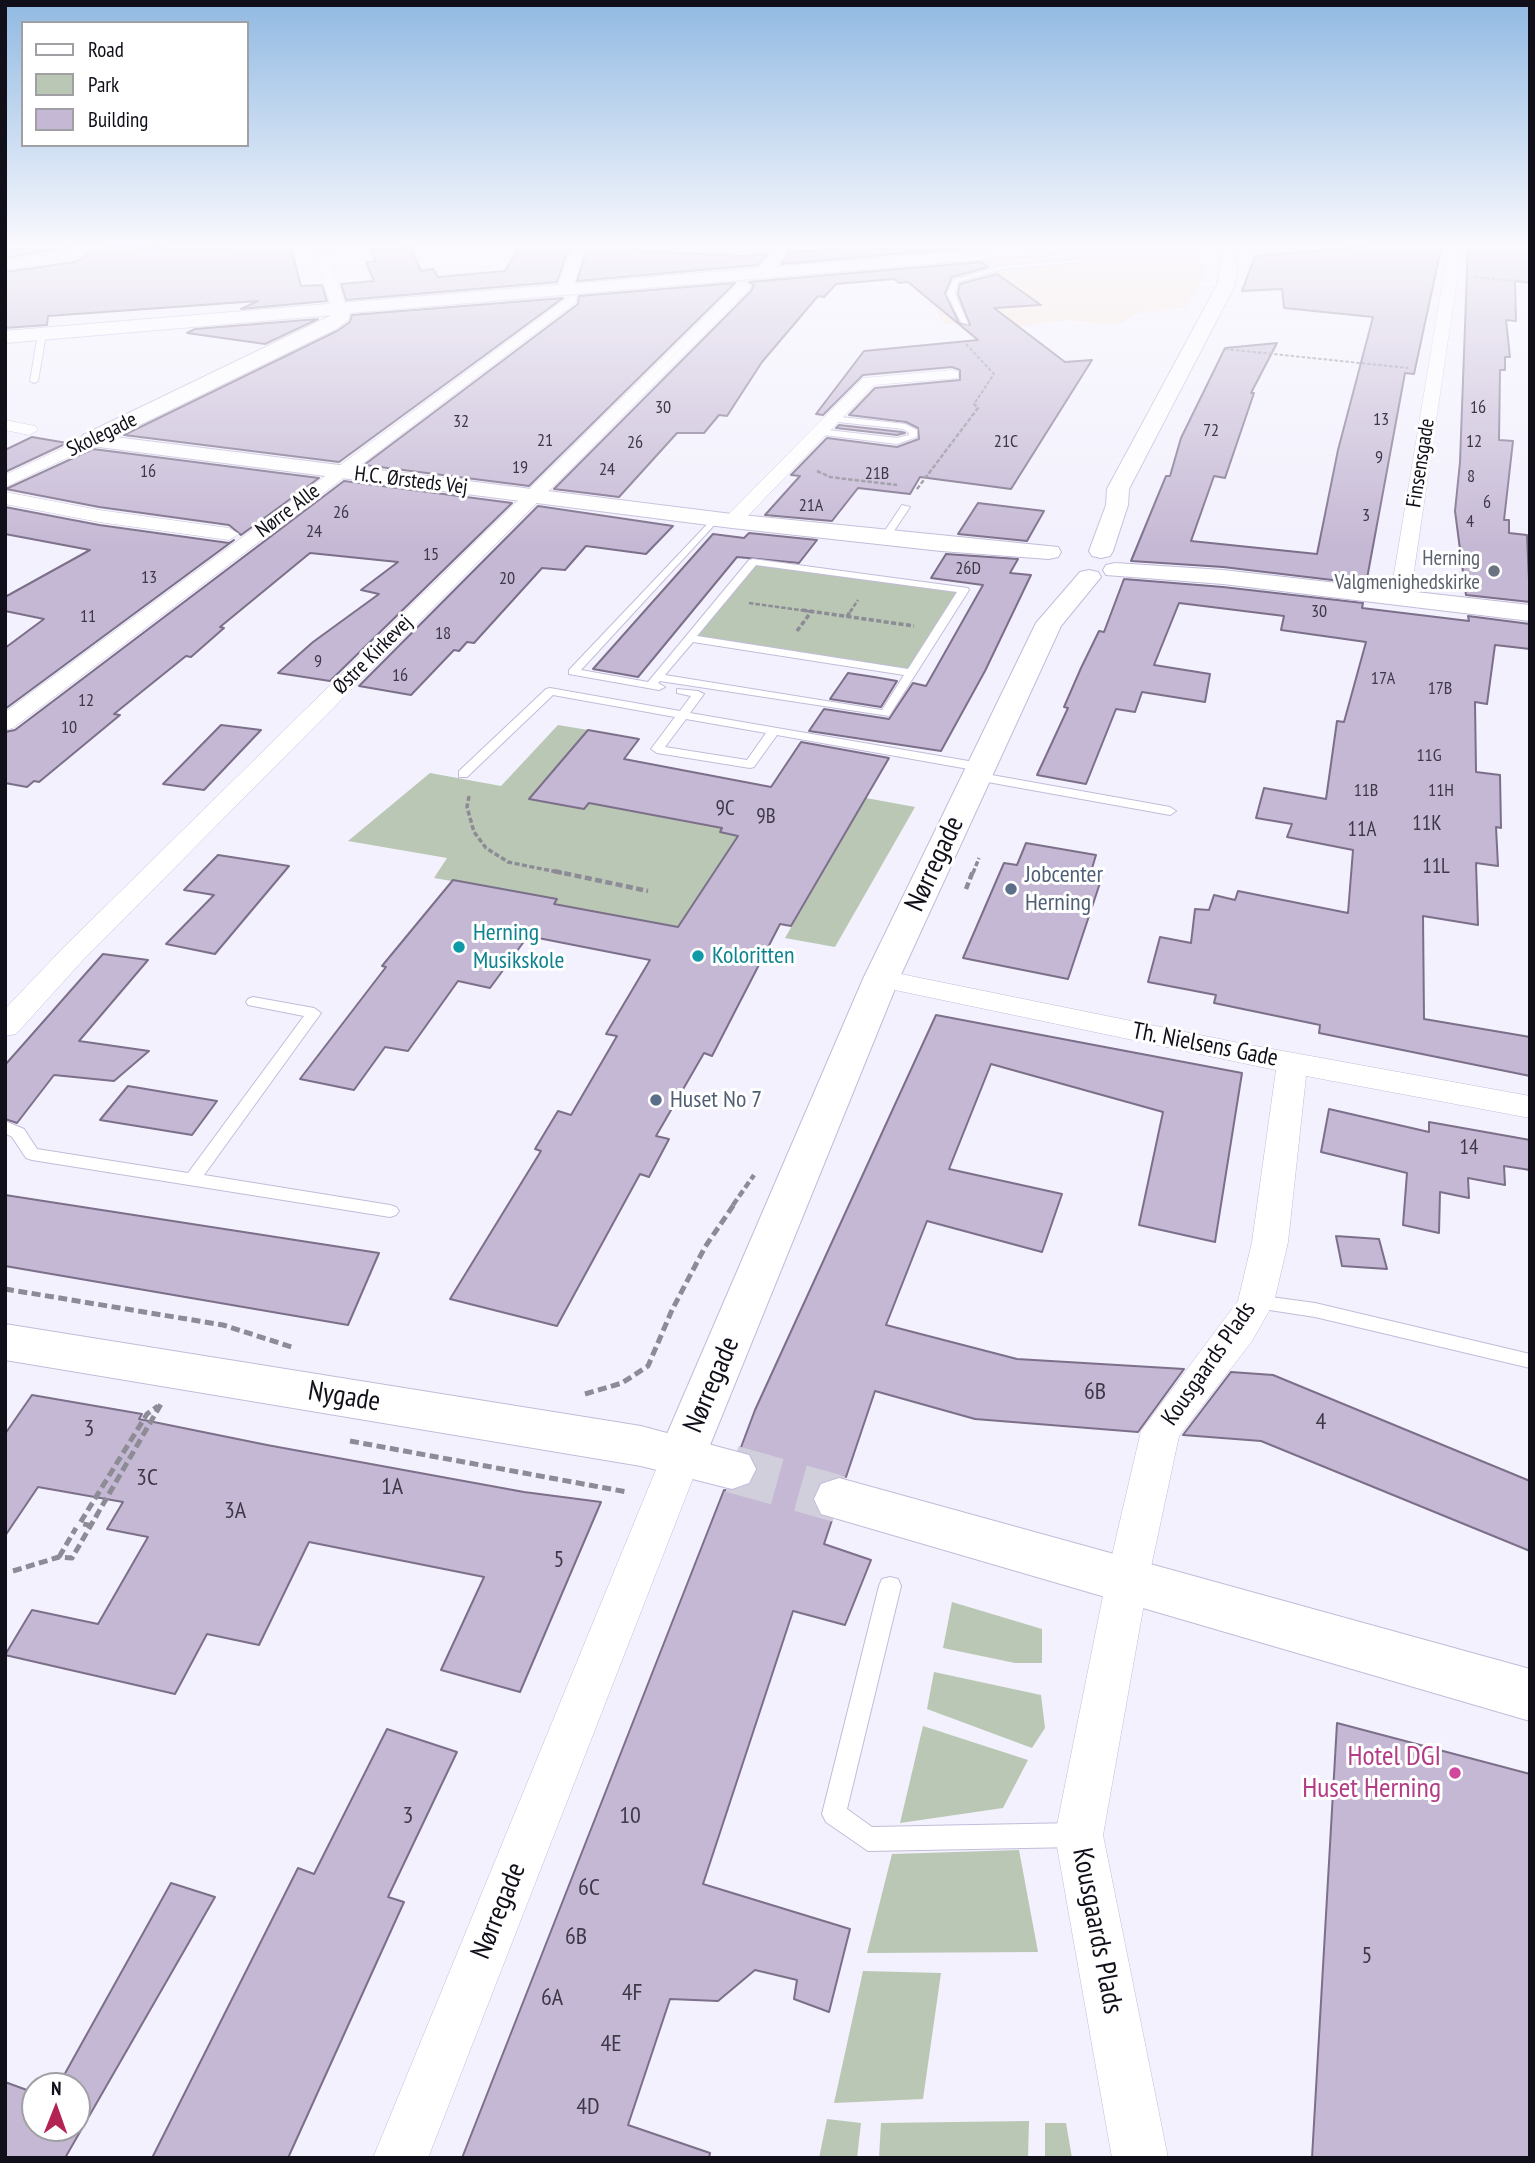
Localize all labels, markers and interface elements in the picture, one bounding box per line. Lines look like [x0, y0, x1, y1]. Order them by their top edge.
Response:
legend [21, 21, 248, 147]
text: Road [88, 36, 124, 63]
text: Park [88, 71, 119, 98]
text: Building [88, 106, 148, 133]
house number: 30 [655, 397, 671, 419]
house number: 16 [1470, 397, 1486, 419]
street label: Skolegade [63, 407, 141, 463]
house number: 13 [1373, 409, 1389, 431]
house number: 32 [453, 411, 469, 433]
street label: Finsensgade [1402, 417, 1440, 509]
house number: 72 [1203, 420, 1219, 442]
house number: 21 [537, 430, 553, 452]
house number: 21C [994, 431, 1018, 453]
house number: 12 [1466, 431, 1482, 453]
house number: 26 [627, 432, 643, 454]
house number: 9 [1375, 447, 1383, 469]
house number: 19 [512, 457, 528, 479]
house number: 24 [599, 459, 615, 481]
house number: 16 [140, 461, 156, 483]
street label: H.C. Ørsteds Vej [353, 462, 469, 500]
house number: 21B [865, 463, 889, 485]
house number: 8 [1467, 466, 1475, 488]
street label: Nørre Alle [251, 479, 325, 543]
house number: 6 [1483, 492, 1491, 514]
house number: 21A [799, 495, 823, 517]
house number: 26 [333, 502, 349, 524]
house number: 3 [1362, 505, 1370, 527]
house number: 4 [1466, 511, 1474, 533]
house number: 24 [306, 521, 322, 543]
house number: 15 [423, 544, 439, 566]
place label: Herning Valgmenighedskirke [1334, 546, 1480, 596]
house number: 26D [955, 558, 981, 580]
marker: Herning Valgmenighedskirke [1486, 563, 1502, 579]
house number: 13 [141, 567, 157, 589]
house number: 20 [499, 568, 515, 590]
house number: 30 [1311, 601, 1327, 623]
house number: 11 [80, 606, 96, 628]
street label: Østre Kirkevej [328, 610, 418, 700]
house number: 18 [435, 623, 451, 645]
house number: 9 [314, 651, 322, 673]
house number: 16 [392, 665, 408, 687]
house number: 17A [1371, 668, 1395, 690]
house number: 17B [1428, 678, 1452, 700]
house number: 12 [78, 690, 94, 712]
house number: 10 [61, 717, 77, 739]
house number: 11G [1416, 745, 1442, 767]
house number: 11B [1354, 780, 1378, 802]
house number: 11H [1428, 780, 1454, 802]
house number: 9C [715, 796, 735, 822]
house number: 9B [756, 804, 776, 830]
street label: Nørregade [898, 811, 972, 917]
house number: 11K [1412, 811, 1442, 837]
house number: 11A [1348, 817, 1376, 843]
house number: 11L [1422, 854, 1450, 880]
place label: Jobcenter Herning [1025, 861, 1103, 917]
marker: Jobcenter Herning [1003, 881, 1019, 897]
place label: Herning Musikskole [473, 919, 564, 975]
marker: Herning Musikskole [451, 939, 467, 955]
place label: Koloritten [712, 942, 794, 970]
marker: Koloritten [690, 948, 706, 964]
street label: Th. Nielsens Gade [1130, 1017, 1280, 1073]
place label: Huset No 7 [670, 1086, 762, 1114]
marker: Huset No 7 [648, 1092, 664, 1108]
house number: 14 [1460, 1135, 1478, 1161]
street label: Kousgaards Plads [1156, 1297, 1262, 1431]
street label: Nørregade [677, 1332, 747, 1438]
street label: Nygade [306, 1375, 382, 1419]
house number: 6B [1084, 1378, 1106, 1406]
house number: 4 [1316, 1408, 1326, 1436]
house number: 3 [84, 1415, 94, 1443]
house number: 3C [136, 1464, 158, 1492]
house number: 1A [381, 1473, 403, 1501]
house number: 3A [224, 1497, 246, 1525]
house number: 5 [554, 1546, 564, 1574]
place label: Hotel DGI Huset Herning [1302, 1740, 1441, 1806]
marker: Hotel DGI Huset Herning [1447, 1765, 1463, 1781]
house number: 3 [403, 1802, 413, 1830]
house number: 10 [619, 1802, 641, 1830]
street label: Kousgaards Plads [1064, 1845, 1130, 2017]
street label: Nørregade [465, 1858, 533, 1964]
house number: 6C [578, 1874, 600, 1902]
house number: 6B [565, 1923, 587, 1951]
house number: 5 [1362, 1942, 1372, 1970]
house number: 4F [622, 1979, 642, 2007]
house number: 6A [541, 1984, 563, 2012]
house number: 4E [600, 2030, 622, 2058]
north arrow [21, 2072, 91, 2142]
text: N [51, 2076, 62, 2100]
house number: 4D [576, 2093, 600, 2121]

